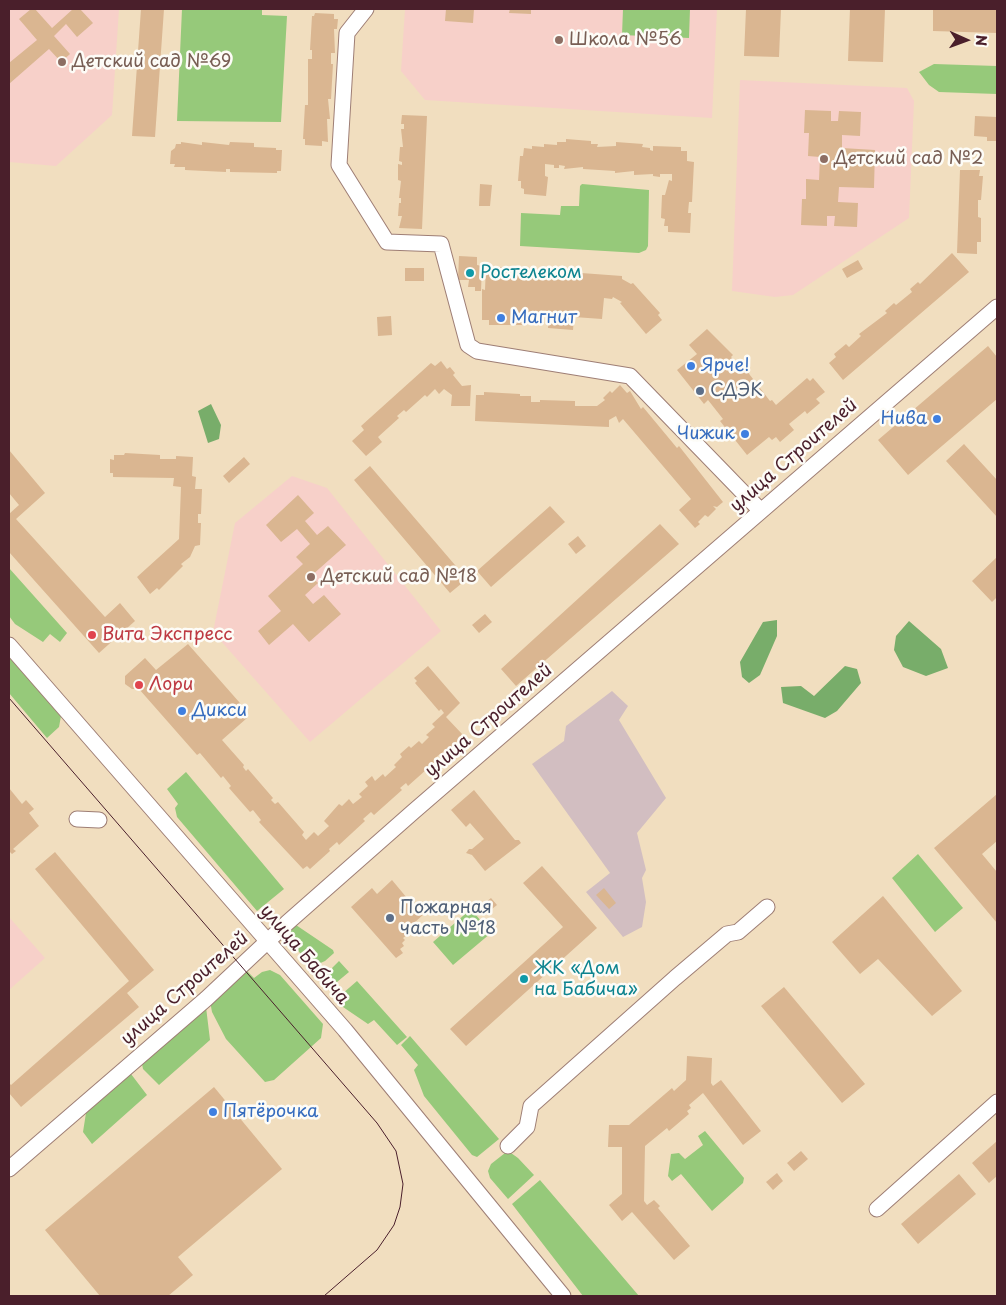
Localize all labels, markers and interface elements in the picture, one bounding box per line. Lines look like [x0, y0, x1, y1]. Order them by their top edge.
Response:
north arrow [941, 15, 991, 65]
place label: Школа №56 [569, 29, 682, 51]
marker: Школа №56 [553, 34, 565, 46]
text: N [971, 35, 992, 46]
place label: Детский сад №69 [72, 51, 231, 73]
marker: Детский сад №69 [56, 56, 68, 68]
place label: Детский сад №2 [834, 148, 984, 170]
marker: Детский сад №2 [818, 153, 830, 165]
place label: Ростелеком [480, 262, 582, 284]
marker: Ростелеком [464, 267, 476, 279]
place label: Магнит [511, 307, 577, 329]
marker: Магнит [495, 312, 507, 324]
place label: Ярче! [701, 355, 750, 377]
marker: Ярче! [685, 360, 697, 372]
place label: СДЭК [710, 380, 763, 402]
marker: СДЭК [694, 385, 706, 397]
street label: улица Строителей [726, 395, 862, 517]
place label: Нива [881, 408, 927, 430]
marker: Нива [931, 413, 943, 425]
place label: Чижик [677, 423, 735, 445]
marker: Чижик [739, 428, 751, 440]
place label: Детский сад №18 [321, 566, 477, 588]
marker: Детский сад №18 [305, 571, 317, 583]
place label: Вита Экспресс [102, 624, 233, 646]
marker: Вита Экспресс [86, 629, 98, 641]
street label: улица Строителей [421, 660, 557, 782]
place label: Лори [149, 674, 193, 696]
marker: Лори [133, 679, 145, 691]
place label: Дикси [192, 700, 247, 722]
marker: Дикси [176, 705, 188, 717]
place label: Пожарная часть №18 [400, 897, 496, 940]
street label: улица Бабича [255, 901, 353, 1009]
marker: Пожарная часть №18 [384, 912, 396, 924]
street label: улица Строителей [117, 928, 253, 1050]
place label: ЖК «Дом на Бабича» [534, 958, 638, 1001]
marker: ЖК «Дом на Бабича» [518, 973, 530, 985]
place label: Пятёрочка [223, 1101, 318, 1123]
marker: Пятёрочка [207, 1106, 219, 1118]

